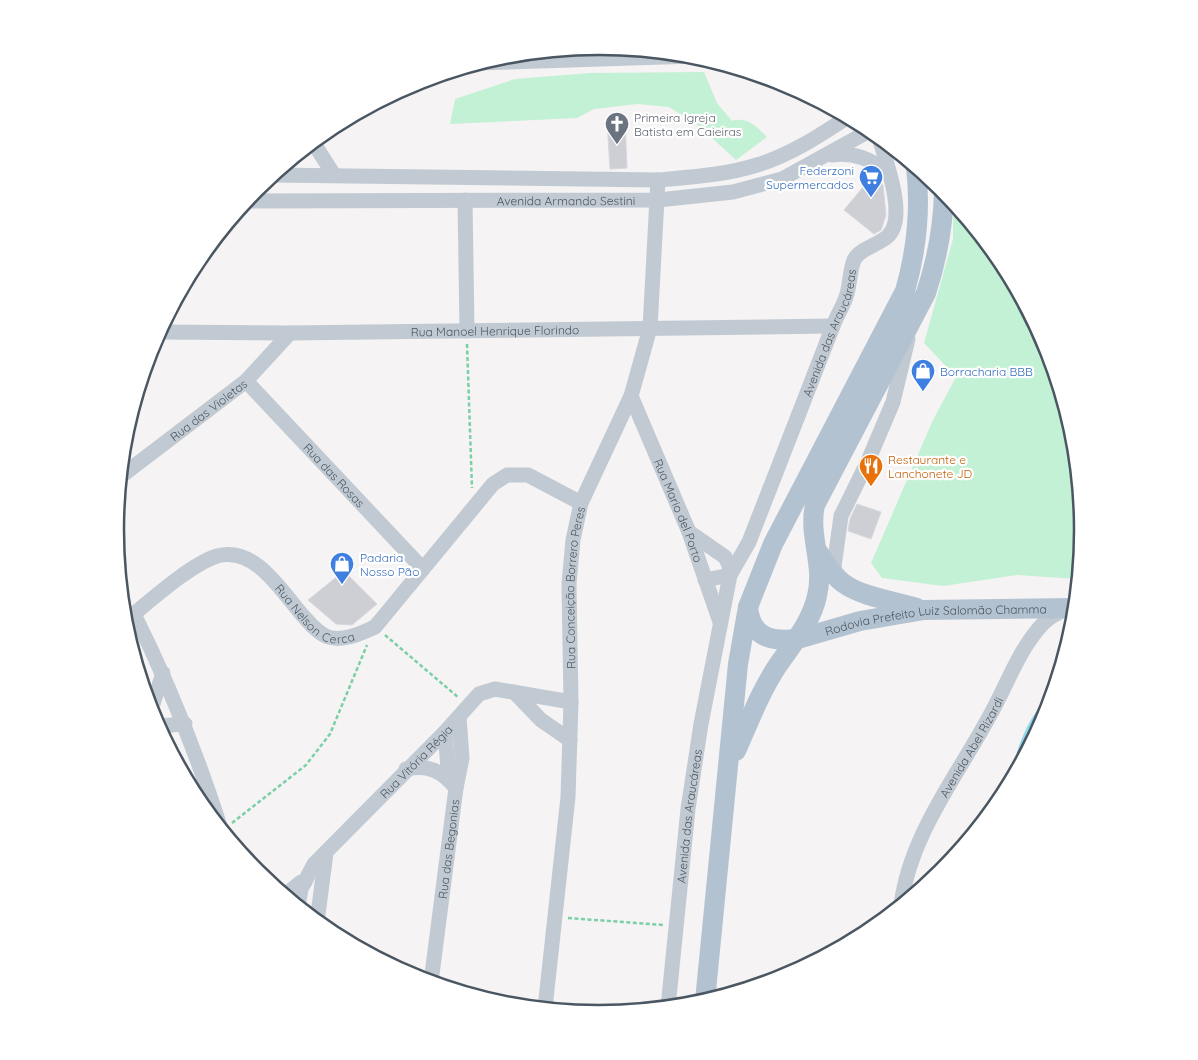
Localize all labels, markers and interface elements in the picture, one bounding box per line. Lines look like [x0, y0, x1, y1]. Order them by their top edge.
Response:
place label: Primeira Igreja Batista em Caieiras [634, 110, 742, 139]
church icon: Primeira Igreja Batista em Caieiras [604, 111, 630, 145]
place label: Federzoni Supermercados [766, 163, 854, 192]
supermarket icon: Federzoni Supermercados [858, 164, 884, 198]
street label: Avenida Armando Sestini [497, 193, 635, 208]
street label: Avenida das Araucáreas [799, 267, 859, 399]
street label: Rua Manoel Henrique Florindo [411, 322, 579, 339]
shop icon: Borracharia BBB [910, 358, 936, 392]
place label: Borracharia BBB [940, 364, 1033, 379]
street label: Rua das Violetas [167, 375, 250, 444]
street label: Rua das Rosas [301, 440, 368, 510]
place label: Restaurante e Lanchonete JD [888, 452, 973, 481]
restaurant icon: Restaurante e Lanchonete JD [858, 453, 884, 487]
street label: Rua Mario del Porto [651, 456, 706, 564]
street label: Rua Conceição Borrero Peres [561, 505, 588, 669]
place label: Padaria Nosso Pão [360, 550, 419, 579]
shop icon: Padaria Nosso Pão [329, 551, 355, 585]
street label: Rua Nelson Cerca [272, 581, 356, 646]
street label: Rodovia Prefeito Luiz Salomão Chamma [823, 601, 1047, 638]
street label: Avenida Abel Rizardi [936, 694, 1006, 800]
street label: Rua Vitória Régia [376, 722, 455, 801]
street label: Avenida das Araucáreas [673, 748, 705, 884]
street label: Rua das Begonias [434, 798, 462, 900]

